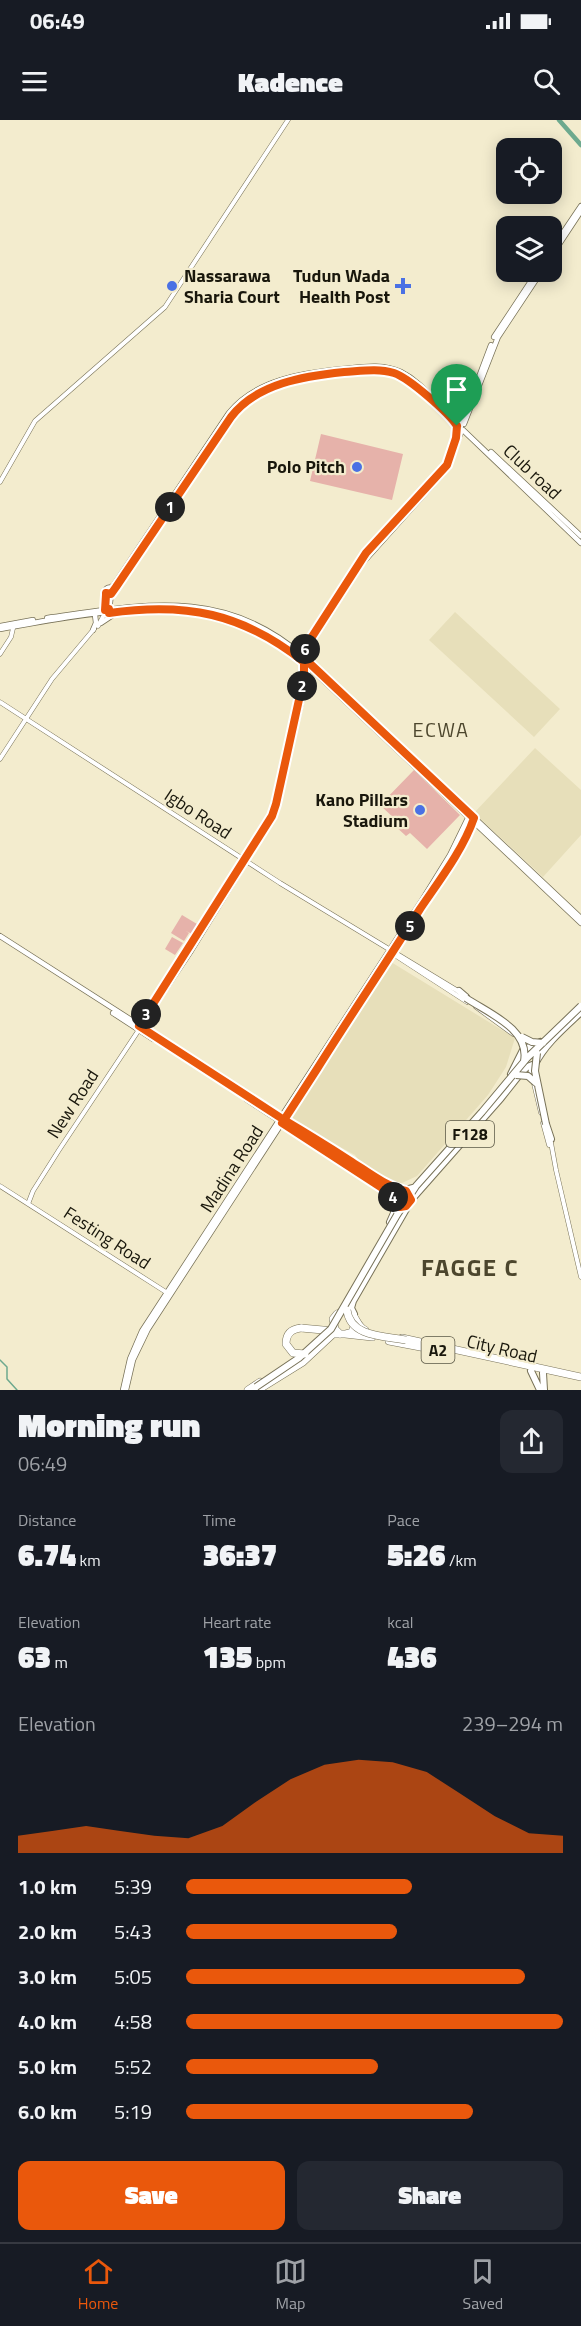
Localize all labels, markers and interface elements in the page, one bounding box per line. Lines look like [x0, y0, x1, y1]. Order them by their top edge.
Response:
text: 06:49 [30, 4, 85, 38]
text: Kadence [238, 61, 343, 102]
icon: menu [18, 65, 51, 98]
icon: search [530, 65, 563, 98]
map controls [496, 138, 562, 282]
button: locate [496, 138, 562, 204]
button: layers [496, 216, 562, 282]
place label: Nassarawa Sharia Court [184, 262, 280, 310]
place label: Tudun Wada Health Post [293, 262, 390, 310]
marker: Tudun Wada Health Post [394, 277, 412, 295]
marker: Nassarawa Sharia Court [165, 279, 179, 293]
pin [431, 364, 482, 426]
icon: arrive [440, 373, 473, 406]
street label: Club road [497, 438, 568, 506]
place label: Polo Pitch [267, 453, 345, 480]
marker: Polo Pitch [350, 460, 364, 474]
pin: 1 [155, 492, 185, 522]
text: 1 [166, 495, 174, 519]
pin: 6 [290, 634, 320, 664]
text: 6 [301, 637, 309, 661]
pin: 2 [287, 671, 317, 701]
text: 2 [298, 674, 306, 698]
district label: ECWA [413, 714, 469, 745]
street label: Igbo Road [159, 782, 237, 845]
place label: Kano Pillars Stadium [315, 786, 408, 834]
marker: Kano Pillars Stadium [413, 803, 427, 817]
pin: 5 [395, 911, 425, 941]
text: 5 [406, 914, 414, 938]
pin: 3 [131, 999, 161, 1029]
text: 3 [142, 1002, 150, 1026]
street label: New Road [40, 1064, 105, 1144]
street label: Madina Road [193, 1120, 270, 1218]
road number: F128 [446, 1121, 494, 1147]
pin: 4 [378, 1182, 408, 1212]
text: 4 [389, 1185, 397, 1209]
street label: Festing Road [59, 1199, 156, 1276]
district label: FAGGE C [421, 1249, 519, 1285]
street label: City Road [464, 1327, 540, 1370]
road number: A2 [422, 1337, 454, 1363]
text: Morning run [18, 1400, 200, 1450]
button: share [500, 1410, 563, 1473]
text: 06:49 [18, 1448, 67, 1479]
text: Distance [18, 1508, 76, 1532]
text: Time [203, 1508, 236, 1532]
text: Pace [387, 1508, 420, 1532]
text: 6.74 [18, 1532, 76, 1578]
text: 36:37 [203, 1532, 277, 1578]
text: 5:26 [387, 1532, 445, 1578]
text: km [76, 1548, 101, 1572]
text: /km [445, 1548, 477, 1572]
text: Elevation [18, 1610, 80, 1634]
text: Heart rate [203, 1610, 271, 1634]
text: kcal [387, 1610, 413, 1634]
text: 63 [18, 1634, 51, 1680]
text: 135 [203, 1634, 252, 1680]
text: 436 [387, 1634, 437, 1680]
text: m [51, 1650, 68, 1674]
text: bpm [252, 1650, 286, 1674]
text: Elevation [18, 1708, 96, 1739]
text: 239–294 m [462, 1708, 563, 1739]
text: 1.0 km [18, 1871, 77, 1902]
text: 5:39 [114, 1871, 152, 1902]
text: 2.0 km [18, 1916, 77, 1947]
text: 5:43 [114, 1916, 152, 1947]
text: 3.0 km [18, 1961, 77, 1992]
text: 5:05 [114, 1961, 152, 1992]
text: 4.0 km [18, 2006, 77, 2037]
text: 4:58 [114, 2006, 152, 2037]
text: 5.0 km [18, 2051, 77, 2082]
text: 5:52 [114, 2051, 152, 2082]
text: 6.0 km [18, 2096, 77, 2127]
text: 5:19 [114, 2096, 152, 2127]
button: Save [18, 2161, 285, 2230]
button: Share [297, 2161, 563, 2230]
tab: Home [78, 2255, 118, 2315]
tab: Map [274, 2255, 307, 2315]
tab: Saved [462, 2255, 503, 2315]

